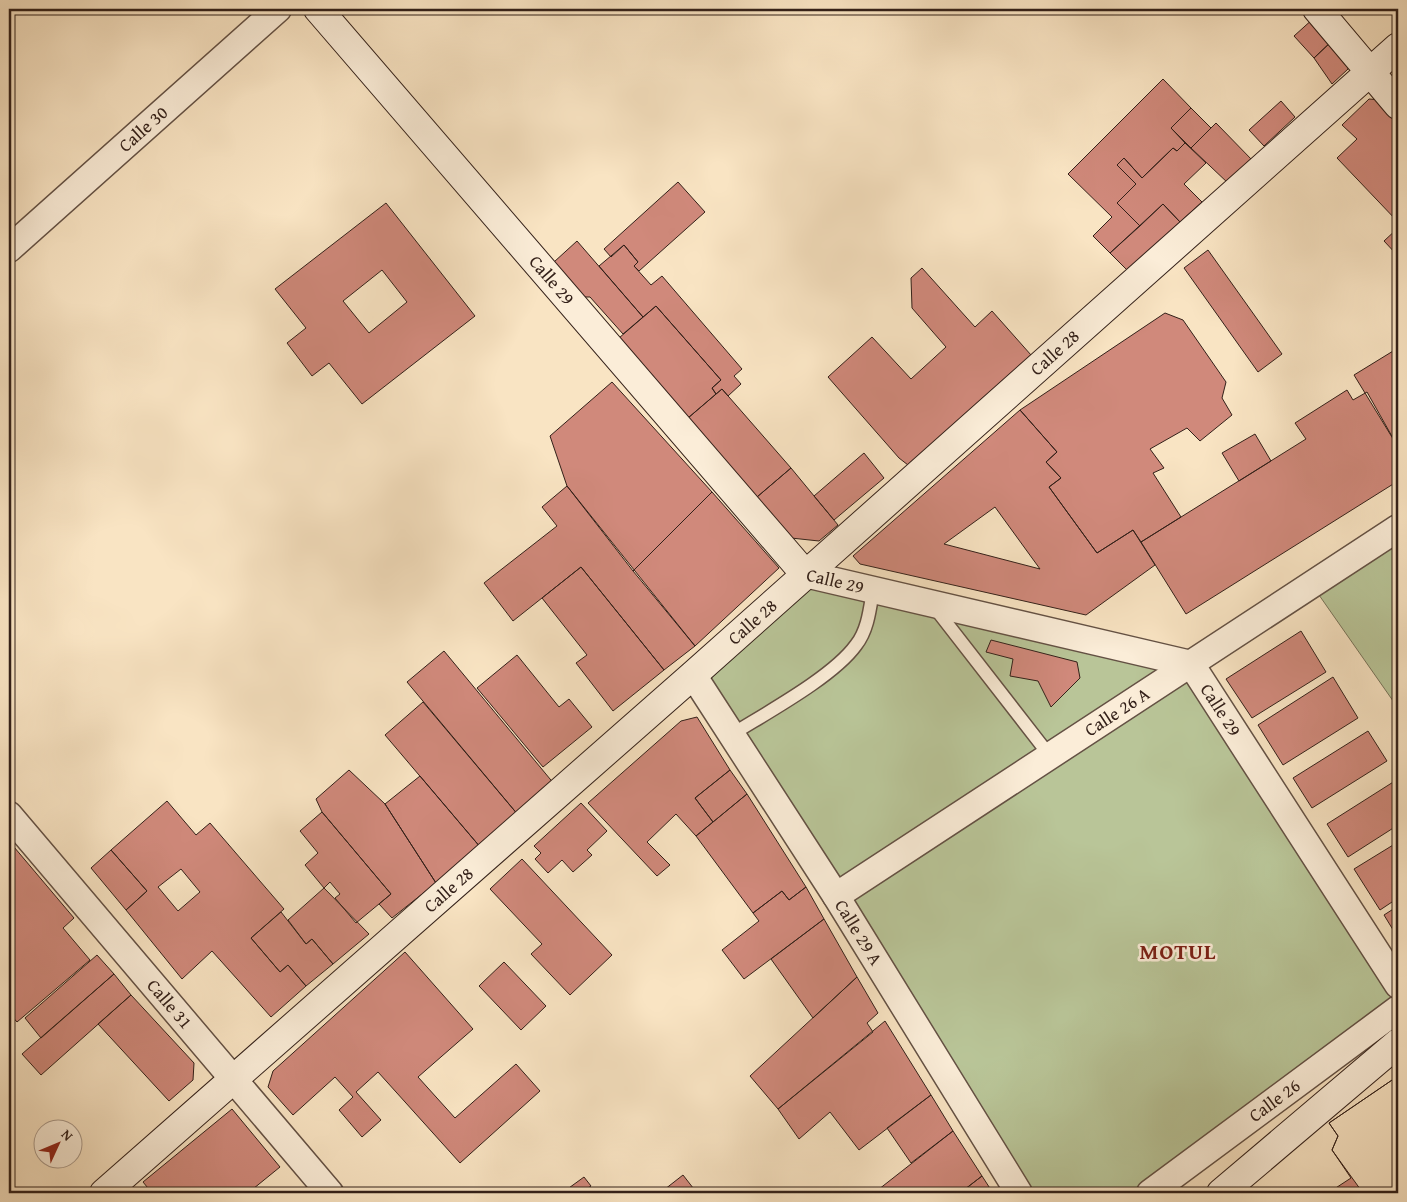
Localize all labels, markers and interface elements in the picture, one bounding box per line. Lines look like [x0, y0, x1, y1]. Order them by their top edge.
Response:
street label: Calle 30 [112, 99, 174, 158]
street label: Calle 29 [523, 249, 581, 311]
street label: Calle 28 [1024, 323, 1085, 382]
street label: Calle 29 [804, 561, 867, 600]
street label: Calle 28 [721, 592, 783, 651]
street label: Calle 29 [1194, 678, 1248, 741]
street label: Calle 26 A [1079, 680, 1155, 743]
street label: Calle 28 [418, 860, 479, 919]
street label: Calle 29 A [828, 894, 890, 970]
district label: MOTUL [1140, 935, 1217, 967]
street label: Calle 31 [141, 973, 199, 1035]
street label: Calle 26 [1243, 1072, 1306, 1128]
north arrow [32, 1120, 82, 1170]
text: N [57, 1125, 78, 1146]

